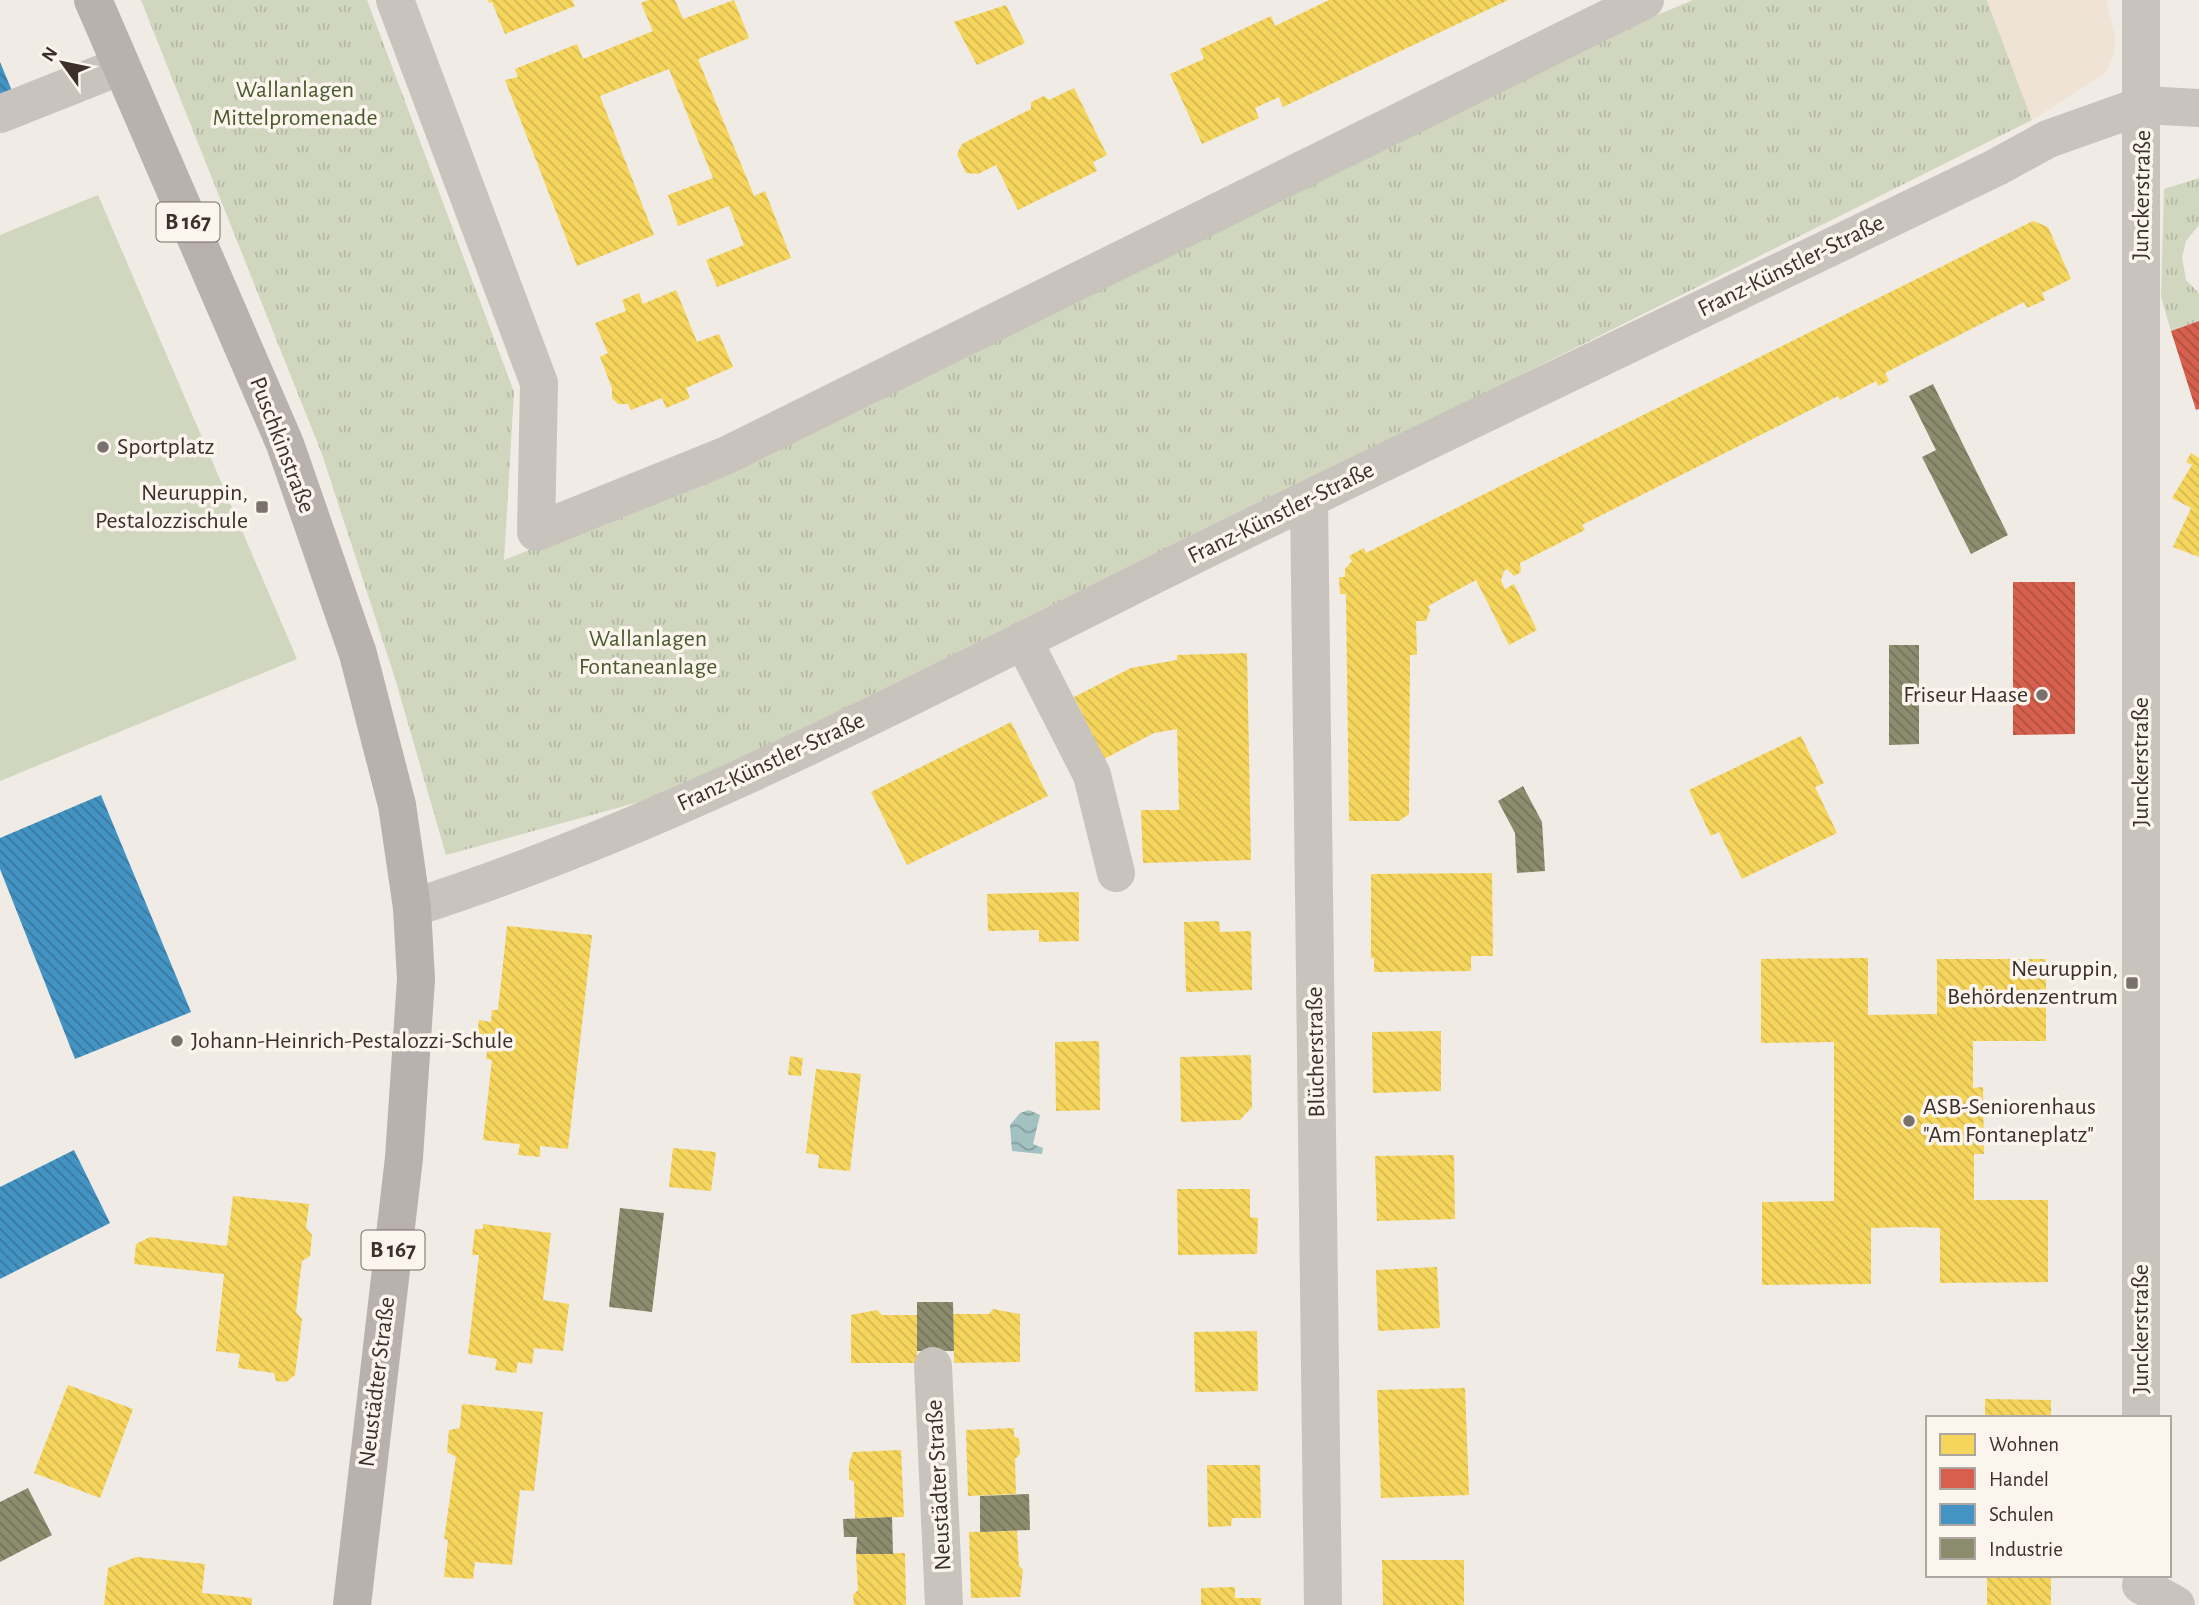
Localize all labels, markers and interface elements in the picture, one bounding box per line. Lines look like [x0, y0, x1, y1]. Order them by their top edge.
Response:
north arrow [28, 28, 98, 98]
text: N [38, 44, 62, 65]
park label: Wallanlagen Mittelpromenade [212, 78, 378, 130]
street label: Junckerstraße [2129, 130, 2155, 260]
road number: B 167 [156, 202, 220, 242]
street label: Franz-Künstler-Straße [1694, 211, 1888, 321]
street label: Puschkinstraße [245, 374, 319, 516]
place label: Sportplatz [117, 435, 214, 459]
marker: Sportplatz [95, 439, 111, 455]
street label: Franz-Künstler-Straße [1184, 458, 1378, 568]
place label: Neuruppin, Pestalozzischule [95, 481, 248, 533]
marker: Neuruppin, Pestalozzischule [254, 499, 270, 515]
park label: Wallanlagen Fontaneanlage [579, 627, 717, 679]
place label: Friseur Haase [1903, 683, 2028, 707]
marker: Friseur Haase [2034, 687, 2050, 703]
street label: Junckerstraße [2129, 697, 2153, 827]
street label: Franz-Künstler-Straße [674, 708, 868, 816]
place label: Neuruppin, Behördenzentrum [1947, 957, 2118, 1009]
marker: Neuruppin, Behördenzentrum [2124, 975, 2140, 991]
street label: Blücherstraße [1303, 986, 1329, 1118]
place label: Johann-Heinrich-Pestalozzi-Schule [191, 1029, 513, 1053]
marker: Johann-Heinrich-Pestalozzi-Schule [169, 1033, 185, 1049]
place label: ASB-Seniorenhaus "Am Fontaneplatz" [1923, 1095, 2096, 1147]
marker: ASB-Seniorenhaus "Am Fontaneplatz" [1901, 1113, 1917, 1129]
road number: B 167 [362, 1231, 424, 1270]
street label: Junckerstraße [2129, 1264, 2153, 1394]
street label: Neustädter Straße [355, 1296, 399, 1468]
street label: Neustädter Straße [923, 1399, 955, 1571]
legend [1926, 1416, 2171, 1577]
text: Wohnen [1989, 1434, 2059, 1455]
text: Handel [1989, 1469, 2049, 1490]
text: Schulen [1989, 1504, 2054, 1525]
text: Industrie [1989, 1539, 2063, 1560]

